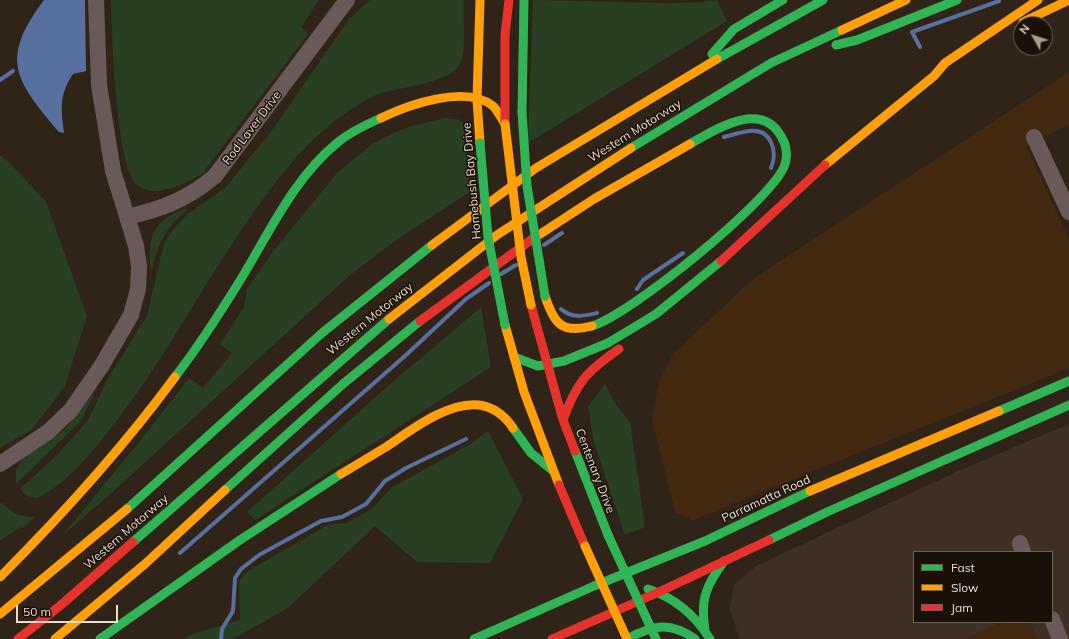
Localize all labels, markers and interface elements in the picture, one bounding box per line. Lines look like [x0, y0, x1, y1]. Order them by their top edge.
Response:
north arrow [1013, 16, 1053, 56]
text: N [1016, 21, 1033, 37]
street label: Rod Laver Drive [220, 88, 284, 168]
street label: Western Motorway [586, 97, 684, 165]
street label: Homebush Bay Drive [460, 122, 484, 240]
street label: Western Motorway [324, 280, 416, 358]
street label: Centenary Drive [572, 427, 618, 515]
street label: Parramatta Road [719, 472, 813, 526]
street label: Western Motorway [81, 492, 171, 572]
legend [913, 551, 1053, 623]
text: Fast [951, 560, 975, 575]
text: Slow [951, 580, 979, 595]
scale bar [18, 597, 120, 623]
text: Jam [951, 600, 973, 615]
text: 50 m [23, 604, 51, 619]

